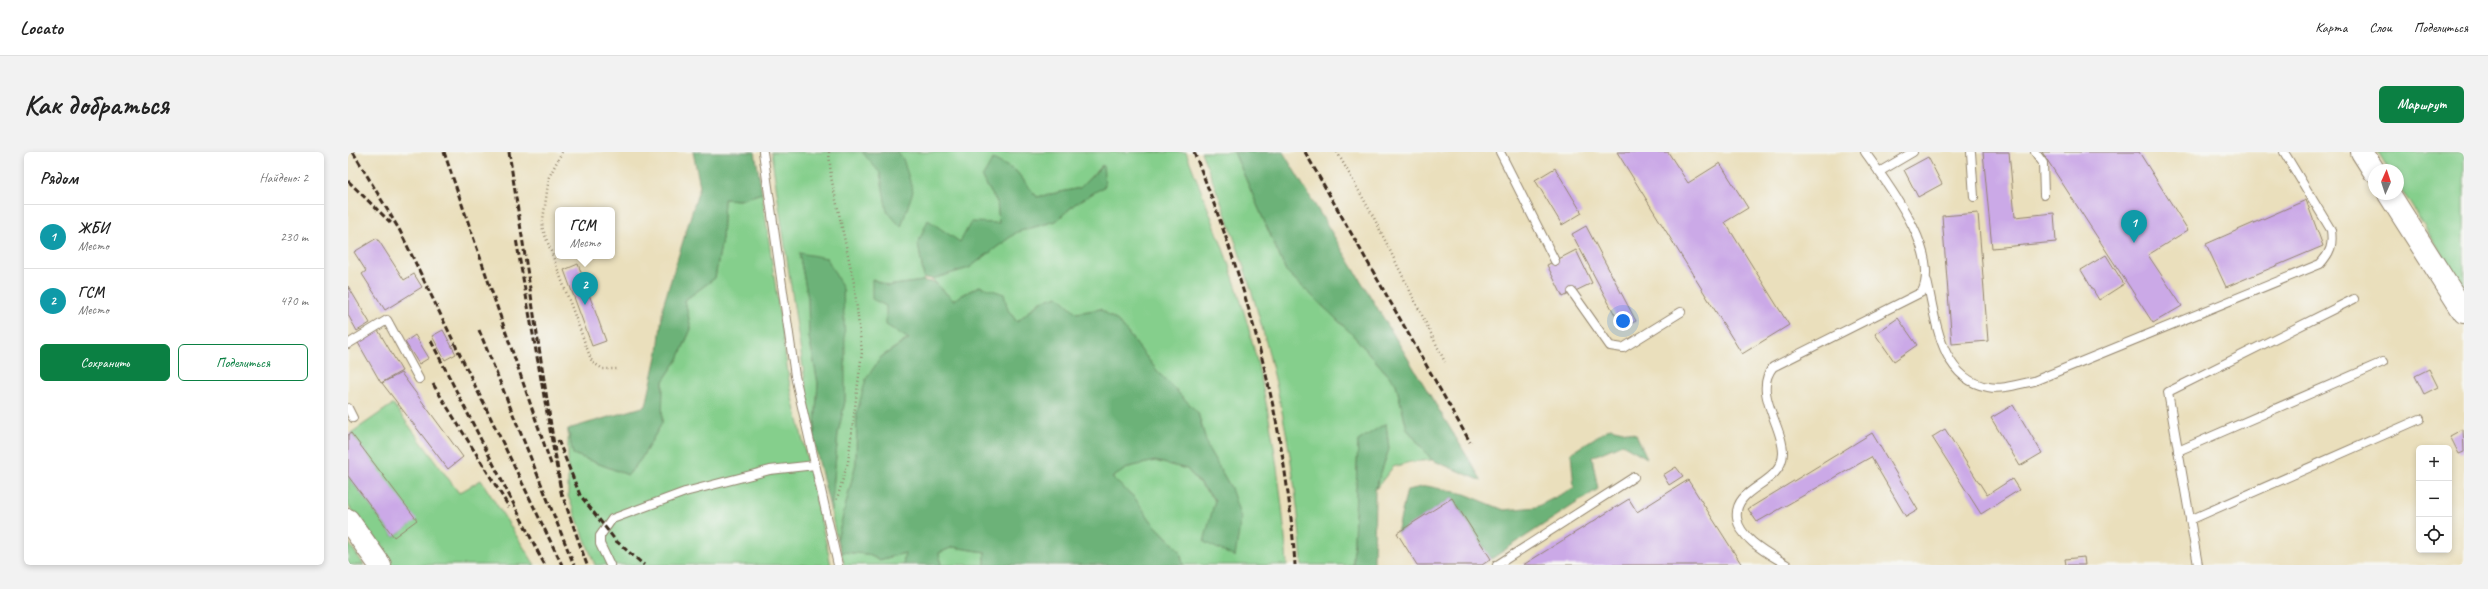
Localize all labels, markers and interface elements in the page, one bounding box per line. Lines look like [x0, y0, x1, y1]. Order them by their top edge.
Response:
text: Locato [20, 16, 63, 40]
text: Карта [2315, 19, 2347, 36]
text: Слои [2369, 19, 2392, 36]
text: Поделиться [2414, 19, 2468, 36]
button: Маршрут [2379, 86, 2464, 123]
text: Как добраться [24, 87, 169, 122]
north arrow [2368, 164, 2404, 200]
text: Рядом [40, 168, 78, 189]
text: Найдено: 2 [260, 170, 308, 186]
popup [555, 207, 615, 259]
pin: 1 [2121, 210, 2147, 243]
text: ГСМ [570, 216, 596, 235]
text: ЖБИ [78, 219, 109, 238]
text: 1 [50, 229, 56, 245]
text: 230 m [280, 229, 308, 245]
text: Место [570, 235, 600, 251]
text: Место [78, 238, 109, 254]
pin: 2 [572, 272, 598, 305]
text: ГСМ [78, 283, 105, 302]
text: 2 [50, 293, 56, 309]
text: 470 m [280, 293, 308, 309]
text: Место [78, 302, 109, 318]
your location [1613, 311, 1633, 331]
button: Сохранить [40, 344, 170, 381]
button: Поделиться [178, 344, 308, 381]
map controls [2416, 445, 2452, 553]
button: + [2416, 445, 2452, 481]
button: − [2416, 481, 2452, 517]
button: locate [2416, 517, 2452, 553]

